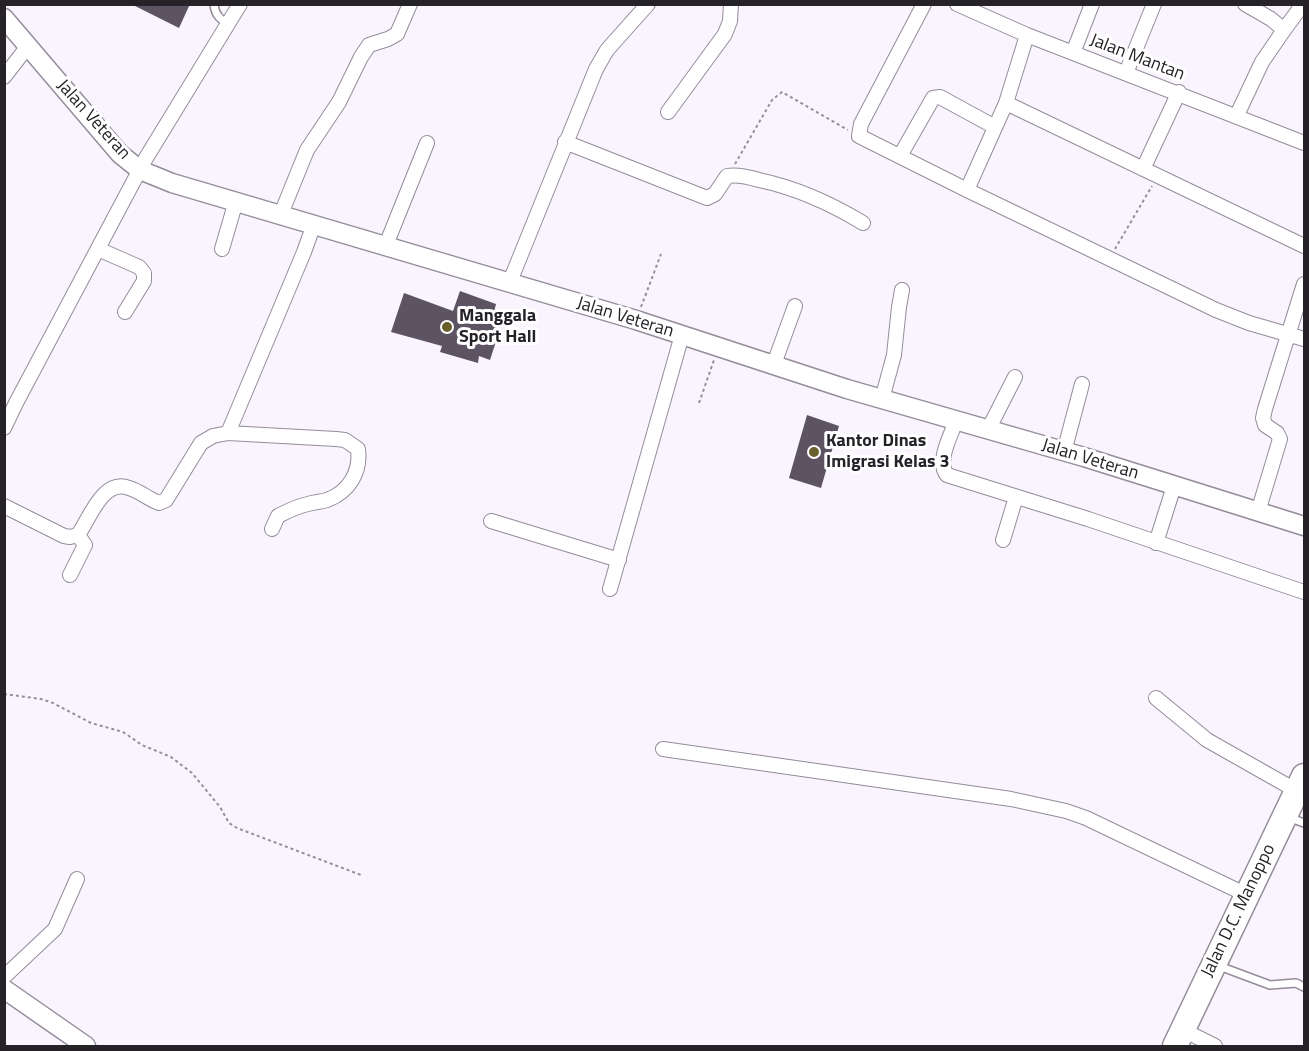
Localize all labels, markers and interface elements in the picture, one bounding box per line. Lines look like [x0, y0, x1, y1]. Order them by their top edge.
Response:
street label: Jalan Mantan [1087, 30, 1187, 86]
street label: Jalan Veteran [51, 76, 135, 164]
street label: Jalan Veteran [574, 293, 676, 343]
place label: Manggala Sport Hall [459, 306, 536, 348]
marker: Manggala Sport Hall [440, 320, 454, 334]
place label: Kantor Dinas Imigrasi Kelas 3 [826, 431, 950, 474]
street label: Jalan Veteran [1039, 435, 1141, 485]
marker: Kantor Dinas Imigrasi Kelas 3 [807, 445, 821, 459]
street label: Jalan D.C. Manoppo [1197, 841, 1281, 981]

